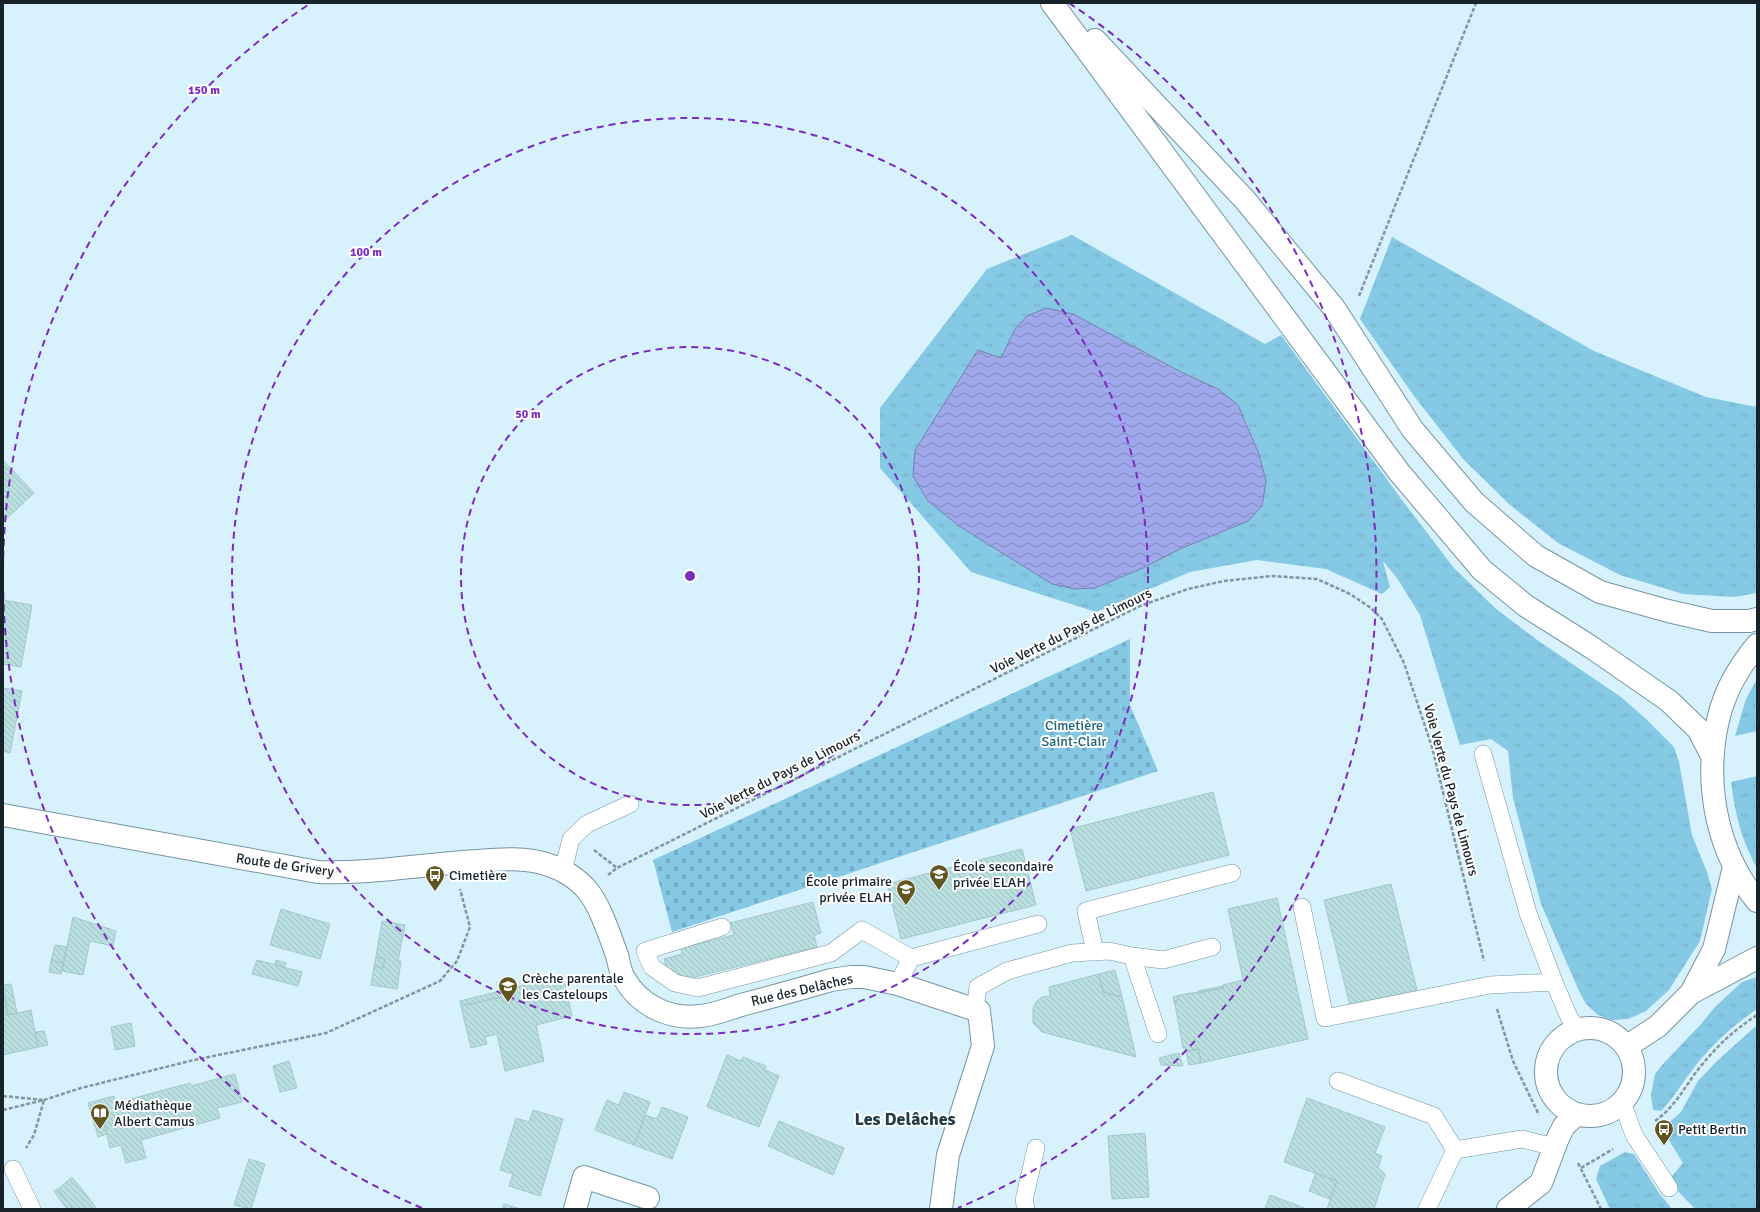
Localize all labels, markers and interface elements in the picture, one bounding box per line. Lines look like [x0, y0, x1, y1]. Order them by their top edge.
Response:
text: 150 m [188, 83, 220, 98]
text: 100 m [350, 245, 382, 260]
text: 50 m [515, 407, 541, 422]
centre of rings [683, 569, 697, 583]
street label: Voie Verte du Pays de Limours [988, 584, 1154, 678]
street label: Voie Verte du Pays de Limours [1420, 702, 1482, 878]
park label: Cimetière Saint-Clair [1042, 717, 1107, 750]
street label: Voie Verte du Pays de Limours [697, 727, 863, 823]
street label: Route de Grivery [235, 850, 336, 880]
place label: École secondaire privée ELAH [953, 858, 1053, 891]
school or university icon: École secondaire privée ELAH [928, 863, 950, 891]
bus stop icon: Cimetière [424, 864, 446, 892]
place label: Cimetière [449, 867, 507, 884]
place label: École primaire privée ELAH [806, 873, 892, 906]
school or university icon: École primaire privée ELAH [895, 878, 917, 906]
place label: Crèche parentale les Casteloups [522, 970, 624, 1003]
street label: Rue des Delâches [749, 970, 855, 1010]
school or university icon: Crèche parentale les Casteloups [497, 975, 519, 1003]
place label: Médiathèque Albert Camus [114, 1097, 195, 1130]
library icon: Médiathèque Albert Camus [89, 1102, 111, 1130]
district label: Les Delâches [854, 1108, 956, 1130]
bus stop icon: Petit Bertin [1653, 1118, 1675, 1146]
place label: Petit Bertin [1678, 1121, 1747, 1138]

